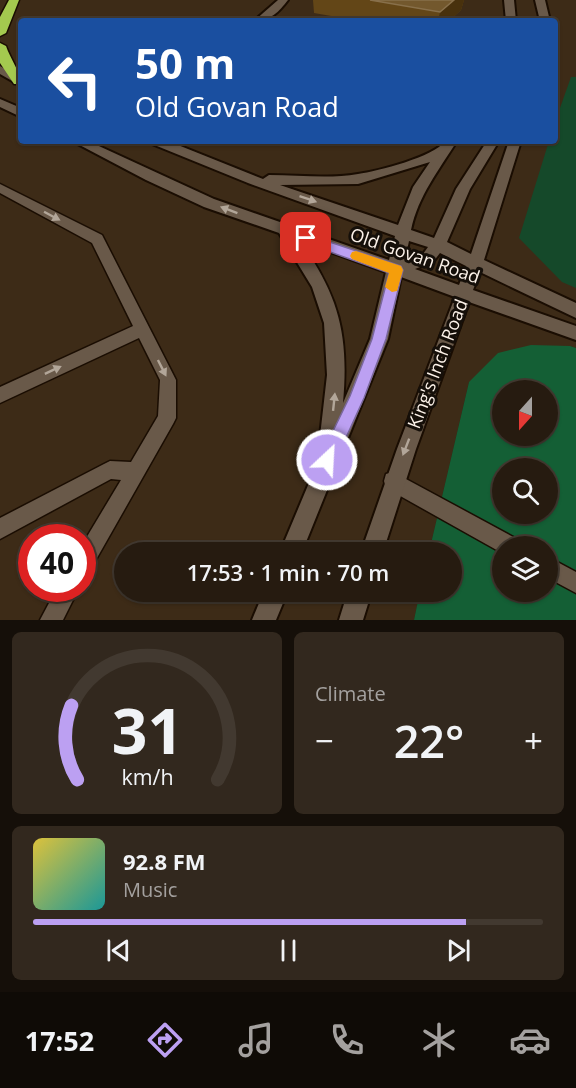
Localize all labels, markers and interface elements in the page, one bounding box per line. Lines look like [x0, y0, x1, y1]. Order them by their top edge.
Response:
text: 50 m [135, 34, 235, 91]
icon: left [36, 42, 114, 120]
text: Old Govan Road [135, 88, 339, 125]
one-way arrow [300, 195, 318, 205]
one-way arrow [220, 205, 238, 214]
one-way arrow [43, 211, 60, 221]
pin [280, 212, 331, 263]
icon: arrive [289, 221, 322, 254]
street label: Old Govan Road [347, 222, 483, 289]
street label: King's Inch Road [401, 295, 473, 432]
one-way arrow [157, 360, 167, 377]
one-way arrow [44, 364, 62, 374]
north arrow [492, 380, 558, 446]
map controls [492, 380, 558, 602]
one-way arrow [329, 393, 339, 412]
position arrow [295, 428, 359, 492]
one-way arrow [401, 438, 411, 456]
button: search [492, 458, 558, 524]
speed limit sign: 40 [18, 524, 96, 602]
button: layers [492, 536, 558, 602]
text: 17:53 · 1 min · 70 m [187, 557, 389, 587]
text: Climate [315, 680, 386, 707]
text: 31 [111, 687, 183, 772]
text: 22° [394, 710, 464, 771]
text: − [315, 718, 334, 763]
text: + [524, 718, 543, 763]
text: km/h [121, 762, 173, 791]
text: 92.8 FM [123, 846, 206, 876]
text: Music [123, 876, 177, 903]
icon: previous [102, 934, 135, 967]
icon: pause [272, 934, 305, 967]
icon: next [442, 934, 475, 967]
icon: directions [144, 1019, 186, 1061]
icon: music [235, 1019, 277, 1061]
icon: phone [326, 1019, 368, 1061]
icon: climate [418, 1019, 460, 1061]
icon: car [509, 1019, 551, 1061]
text: 17:52 [25, 1022, 94, 1059]

